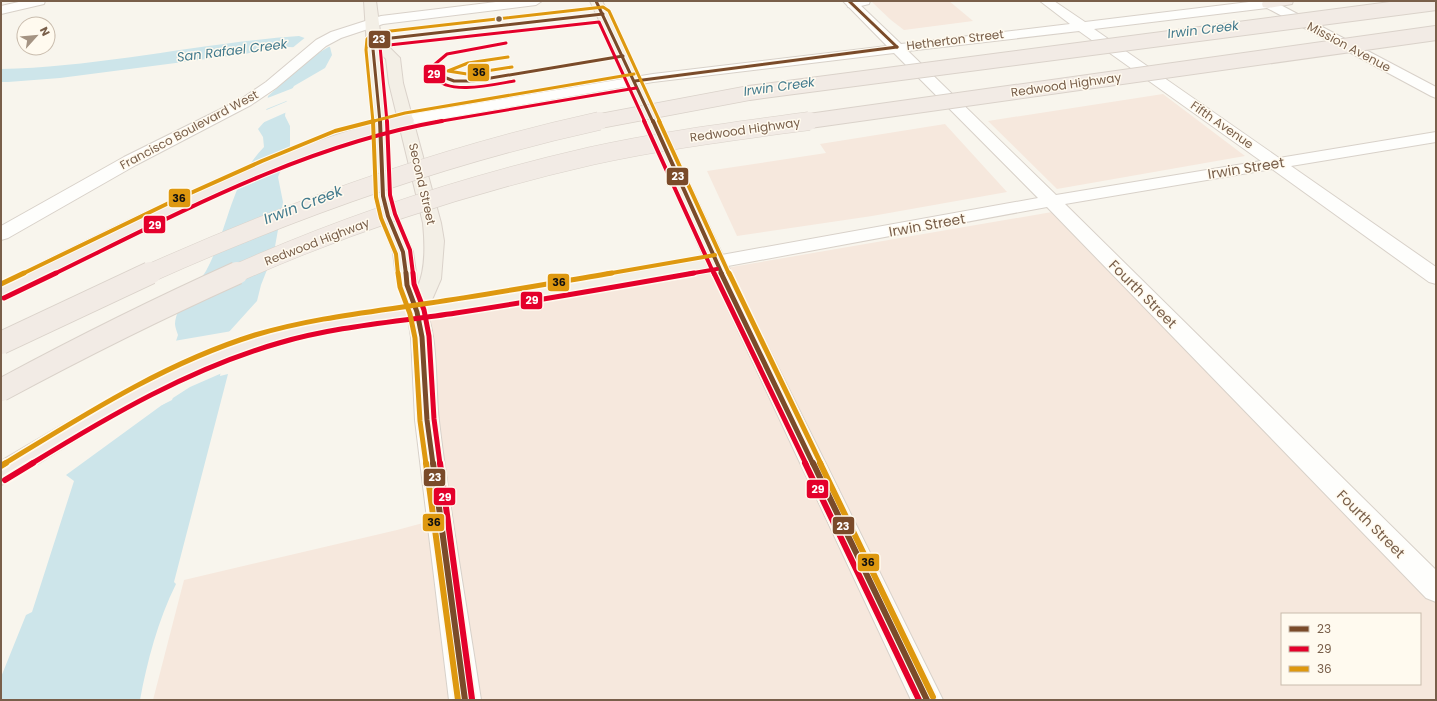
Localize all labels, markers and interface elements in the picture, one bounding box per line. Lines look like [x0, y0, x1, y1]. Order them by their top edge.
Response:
unlabelled marker [494, 14, 504, 24]
north arrow [16, 16, 56, 56]
water label: Irwin Creek [1166, 16, 1241, 43]
street label: Mission Avenue [1304, 17, 1394, 76]
text: N [36, 24, 54, 39]
street label: Hetherton Street [905, 25, 1005, 54]
line badge: 23 [368, 30, 391, 49]
text: 23 [373, 31, 386, 47]
water label: San Rafael Creek [176, 34, 290, 67]
line badge: 36 [467, 63, 490, 82]
line badge: 29 [423, 64, 446, 84]
text: 36 [472, 64, 486, 80]
text: 29 [427, 66, 441, 82]
street label: Redwood Highway [1010, 68, 1122, 101]
water label: Irwin Creek [742, 72, 817, 101]
street label: Francisco Boulevard West [117, 86, 261, 173]
street label: Fifth Avenue [1187, 97, 1257, 153]
street label: Redwood Highway [689, 113, 801, 146]
street label: Second Street [405, 141, 440, 227]
street label: Irwin Street [1206, 152, 1286, 184]
line badge: 23 [666, 167, 689, 186]
text: 23 [672, 168, 685, 184]
water label: Irwin Creek [260, 179, 346, 229]
line badge: 36 [168, 188, 191, 208]
text: 36 [172, 190, 186, 206]
street label: Irwin Street [887, 208, 967, 242]
street label: Redwood Highway [262, 214, 372, 269]
line badge: 29 [143, 215, 166, 234]
text: 29 [148, 217, 162, 233]
street label: Fourth Street [1104, 255, 1182, 333]
line badge: 36 [547, 273, 570, 292]
text: 36 [552, 274, 566, 290]
line badge: 29 [520, 291, 543, 310]
text: 29 [525, 292, 539, 308]
line badge: 23 [423, 468, 446, 487]
text: 23 [429, 469, 442, 485]
line badge: 29 [806, 479, 829, 499]
text: 29 [811, 481, 825, 497]
street label: Fourth Street [1332, 485, 1410, 563]
line badge: 29 [433, 487, 456, 506]
text: 29 [438, 489, 452, 505]
line badge: 36 [422, 513, 445, 532]
text: 36 [427, 514, 441, 530]
line badge: 23 [832, 516, 855, 535]
text: 23 [837, 518, 850, 534]
line badge: 36 [857, 553, 880, 572]
text: 36 [861, 554, 875, 570]
legend [1281, 613, 1421, 685]
text: 23 [1317, 620, 1331, 637]
text: 29 [1317, 640, 1331, 657]
text: 36 [1317, 660, 1332, 677]

